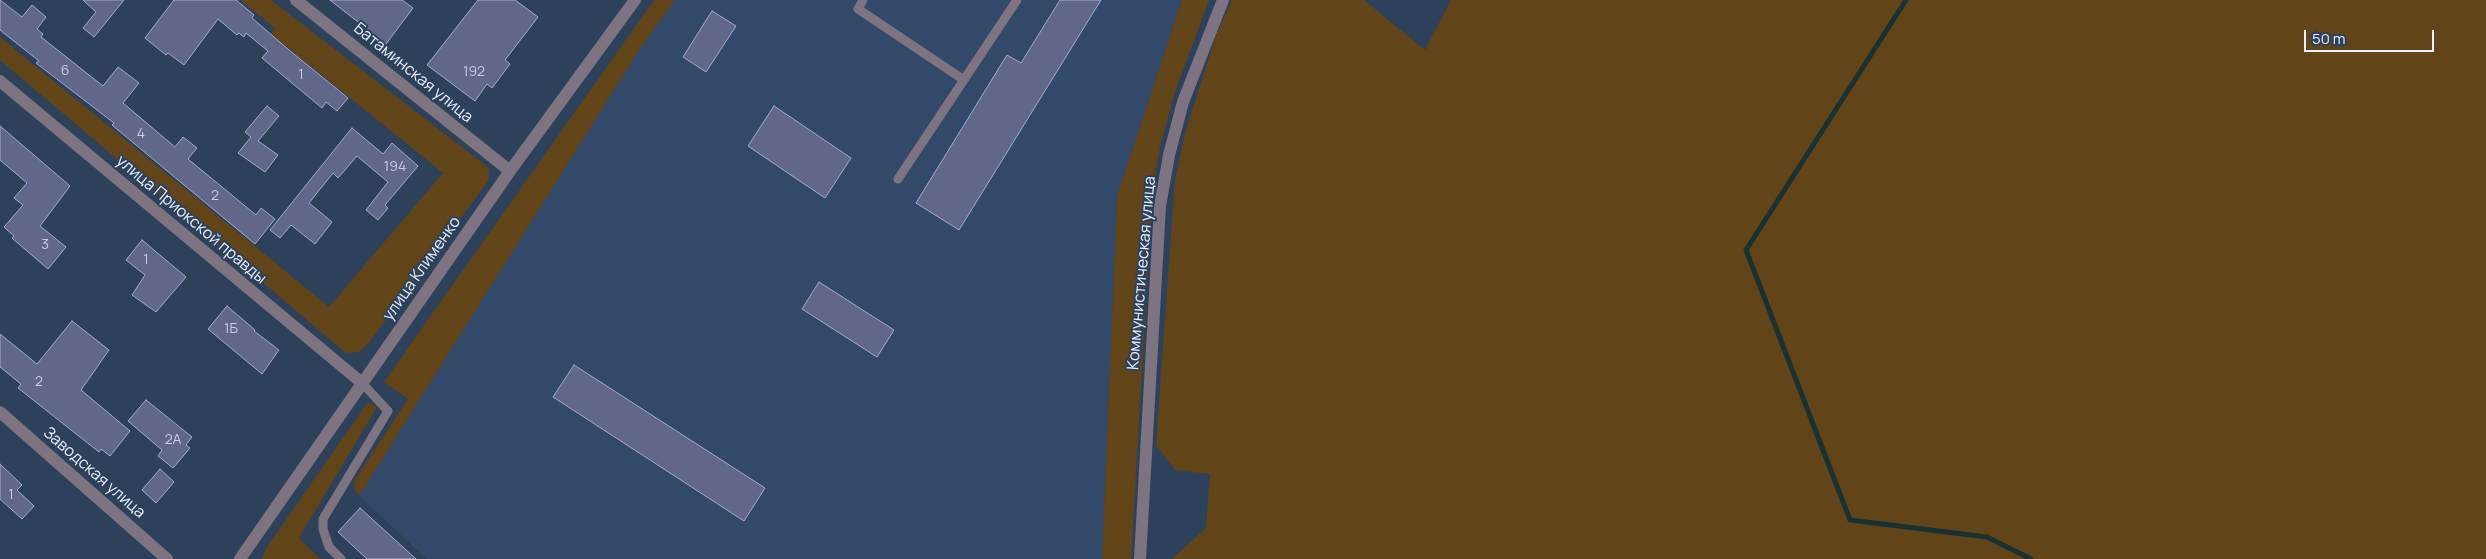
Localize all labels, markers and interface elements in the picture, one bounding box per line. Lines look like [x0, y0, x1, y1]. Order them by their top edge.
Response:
street label: Батаминская улица [350, 19, 476, 127]
scale bar [2306, 20, 2436, 52]
text: 50 m [2312, 28, 2346, 49]
house number: 6 [61, 63, 69, 79]
house number: 192 [463, 64, 485, 80]
house number: 1 [298, 67, 304, 83]
house number: 4 [137, 126, 145, 142]
street label: улица Приокской правды [112, 152, 270, 288]
house number: 194 [384, 159, 406, 175]
street label: Коммунистическая улица [1124, 175, 1160, 371]
house number: 2 [211, 188, 219, 204]
street label: улица Клименко [379, 213, 465, 325]
house number: 3 [41, 237, 49, 253]
house number: 1 [143, 252, 149, 268]
house number: 1Б [224, 321, 238, 337]
house number: 2 [35, 374, 43, 390]
street label: Заводская улица [39, 423, 149, 523]
house number: 2А [165, 432, 181, 448]
house number: 1 [8, 487, 14, 503]

